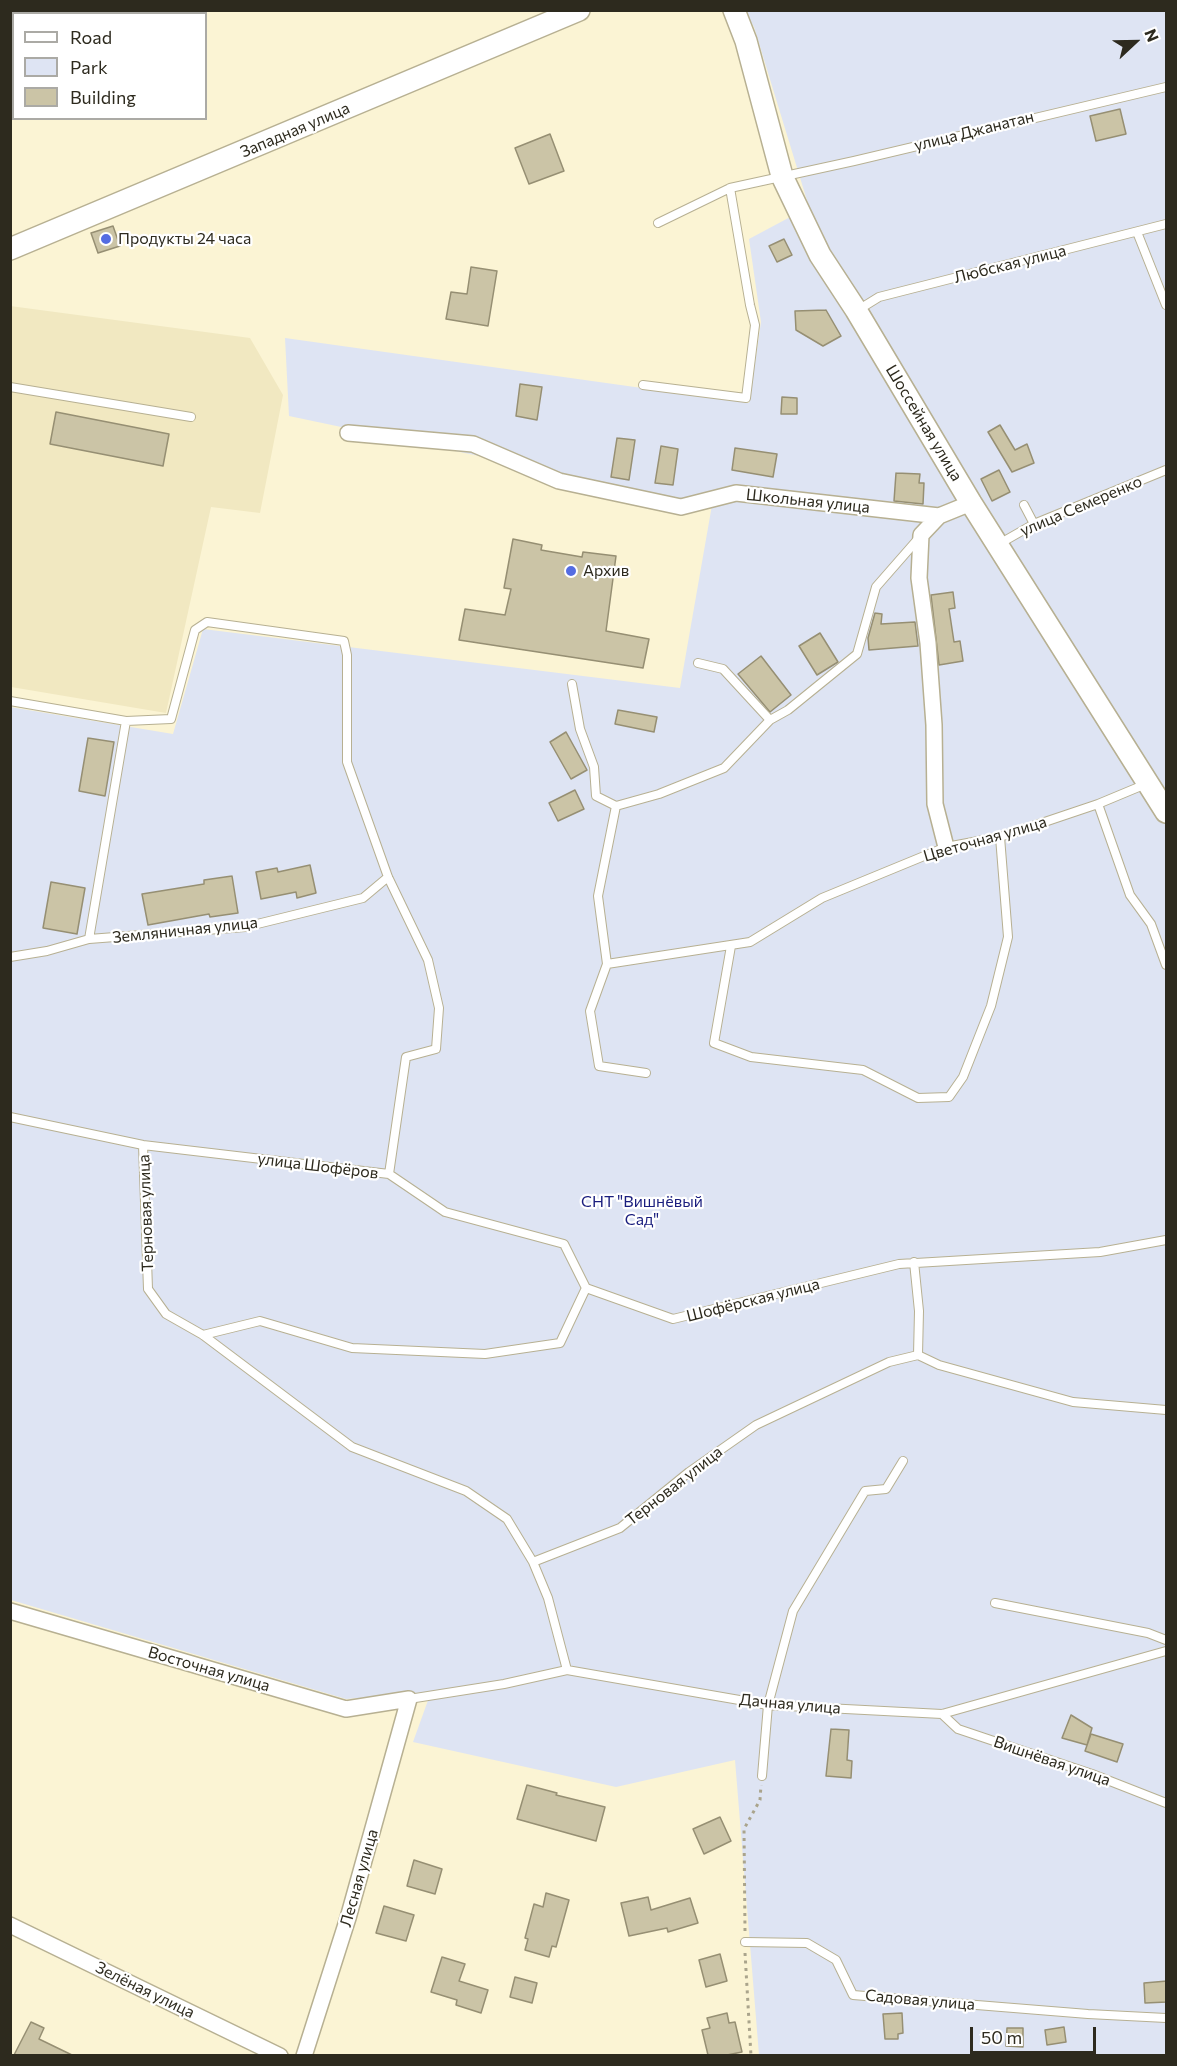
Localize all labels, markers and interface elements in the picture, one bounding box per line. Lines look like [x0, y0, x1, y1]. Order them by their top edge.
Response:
legend [12, 12, 207, 120]
north arrow [1105, 12, 1165, 72]
text: Road [70, 26, 112, 48]
text: N [1141, 26, 1163, 44]
text: Park [70, 56, 108, 78]
text: Building [70, 86, 136, 108]
street label: Западная улица [237, 98, 353, 162]
street label: улица Джанатан [912, 107, 1036, 155]
place label: Продукты 24 часа [118, 229, 251, 249]
marker: Продукты 24 часа [99, 232, 113, 246]
street label: Любская улица [952, 241, 1068, 287]
street label: Шоссейная улица [882, 361, 966, 485]
street label: улица Семеренко [1017, 472, 1145, 540]
street label: Школьная улица [745, 485, 871, 517]
place label: Архив [583, 561, 629, 581]
marker: Архив [564, 564, 578, 578]
street label: Цветочная улица [921, 812, 1049, 866]
street label: Земляничная улица [111, 913, 259, 947]
street label: улица Шофёров [257, 1149, 379, 1183]
street label: Терновая улица [134, 1154, 158, 1272]
park label: СНТ "Вишнёвый Сад" [581, 1192, 703, 1230]
street label: Шофёрская улица [684, 1274, 822, 1326]
street label: Терновая улица [622, 1442, 726, 1530]
street label: Восточная улица [146, 1642, 272, 1696]
street label: Дачная улица [738, 1690, 842, 1718]
street label: Вишнёвая улица [991, 1732, 1113, 1790]
street label: Лесная улица [336, 1827, 382, 1929]
street label: Зелёная улица [92, 1958, 198, 2022]
street label: Садовая улица [864, 1986, 976, 2014]
scale bar [973, 2015, 1099, 2053]
text: 50 m [981, 2026, 1022, 2048]

